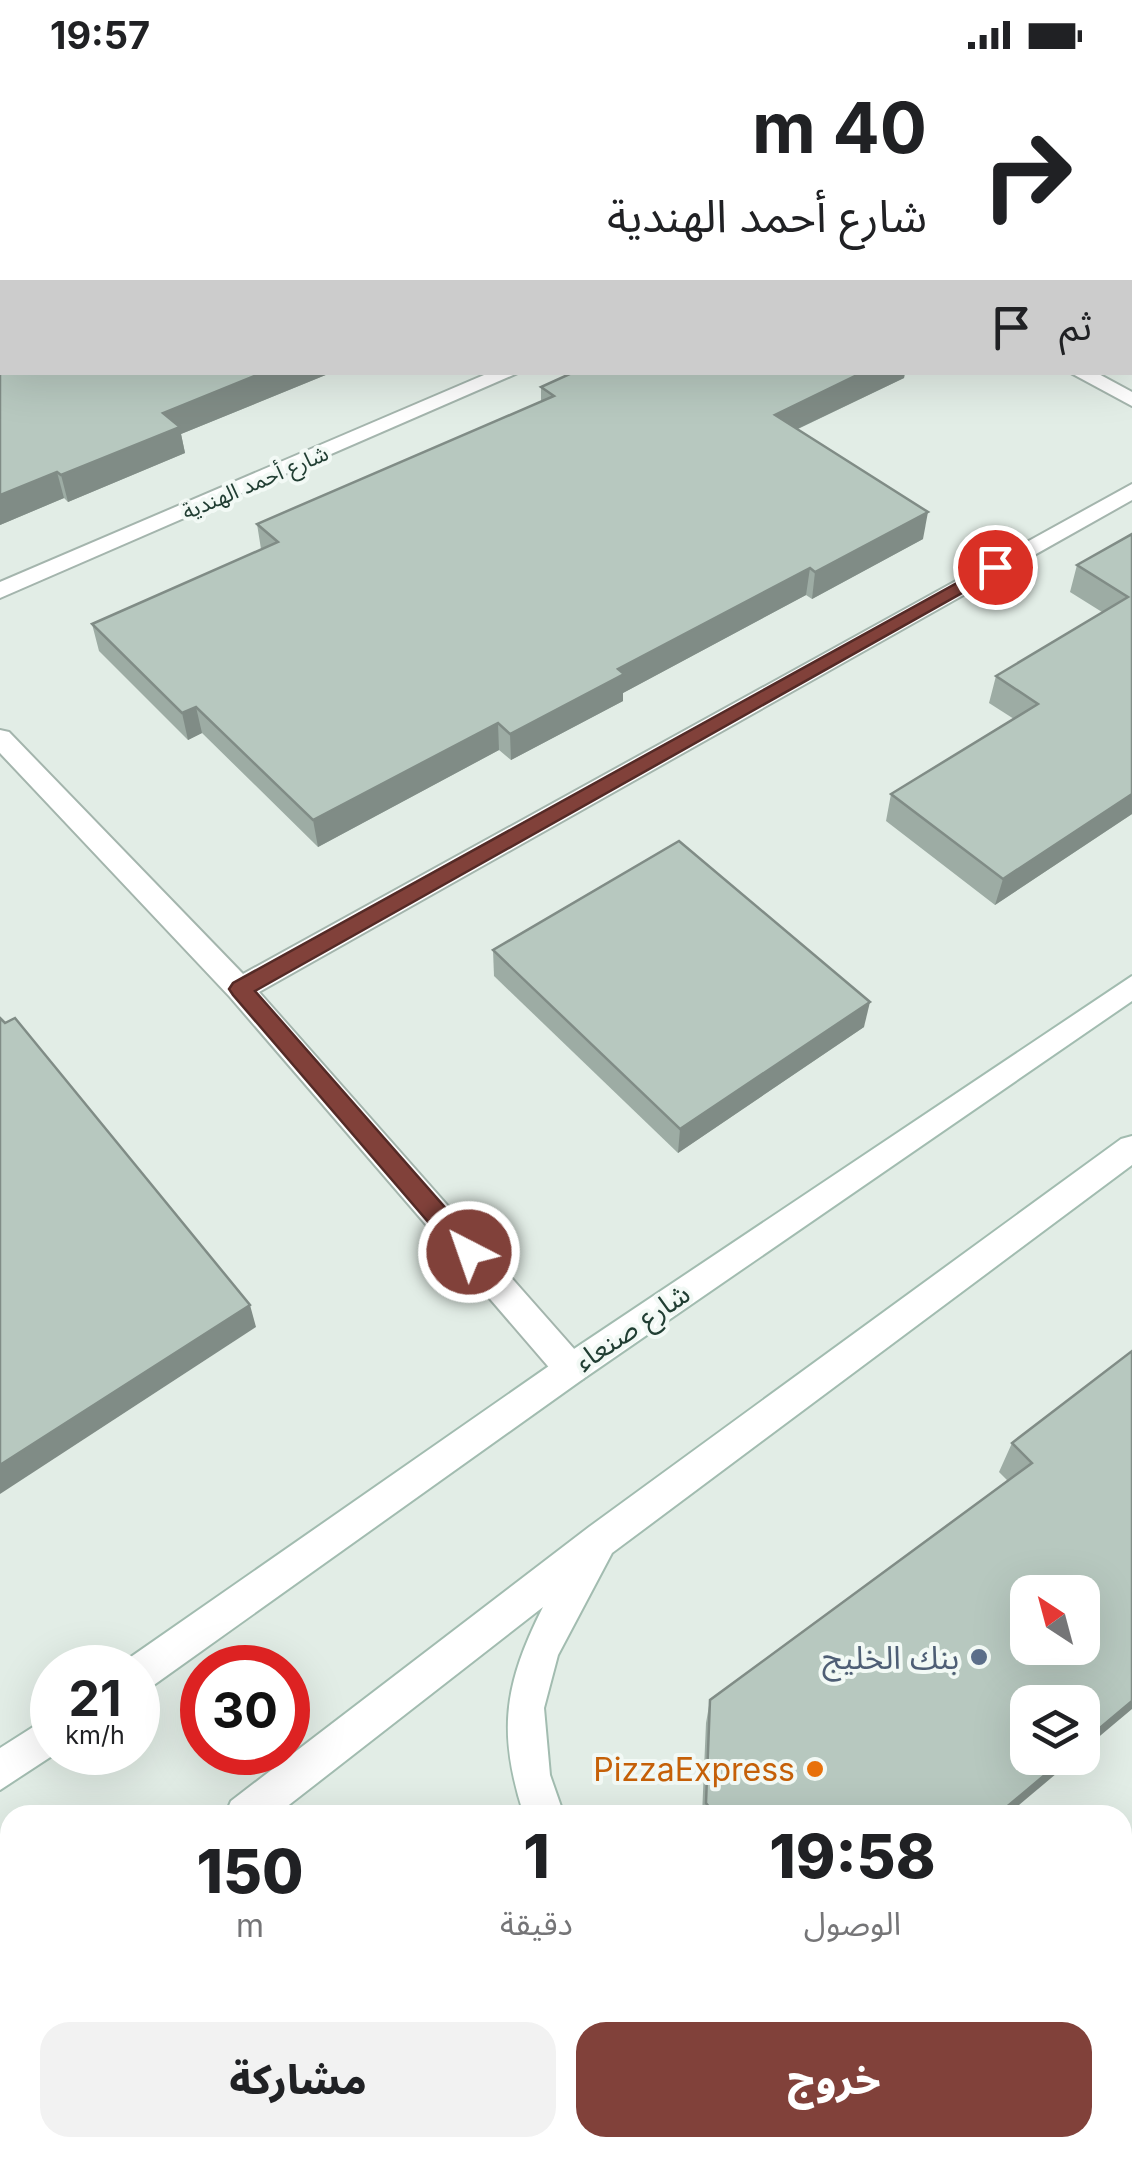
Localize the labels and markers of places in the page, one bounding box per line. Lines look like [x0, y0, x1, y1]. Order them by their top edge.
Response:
pin [953, 525, 1038, 610]
place label: بنك الخليج [822, 1638, 959, 1682]
marker: بنك الخليج [968, 1646, 990, 1668]
place label: PizzaExpress [593, 1750, 795, 1789]
marker: PizzaExpress [804, 1758, 826, 1780]

